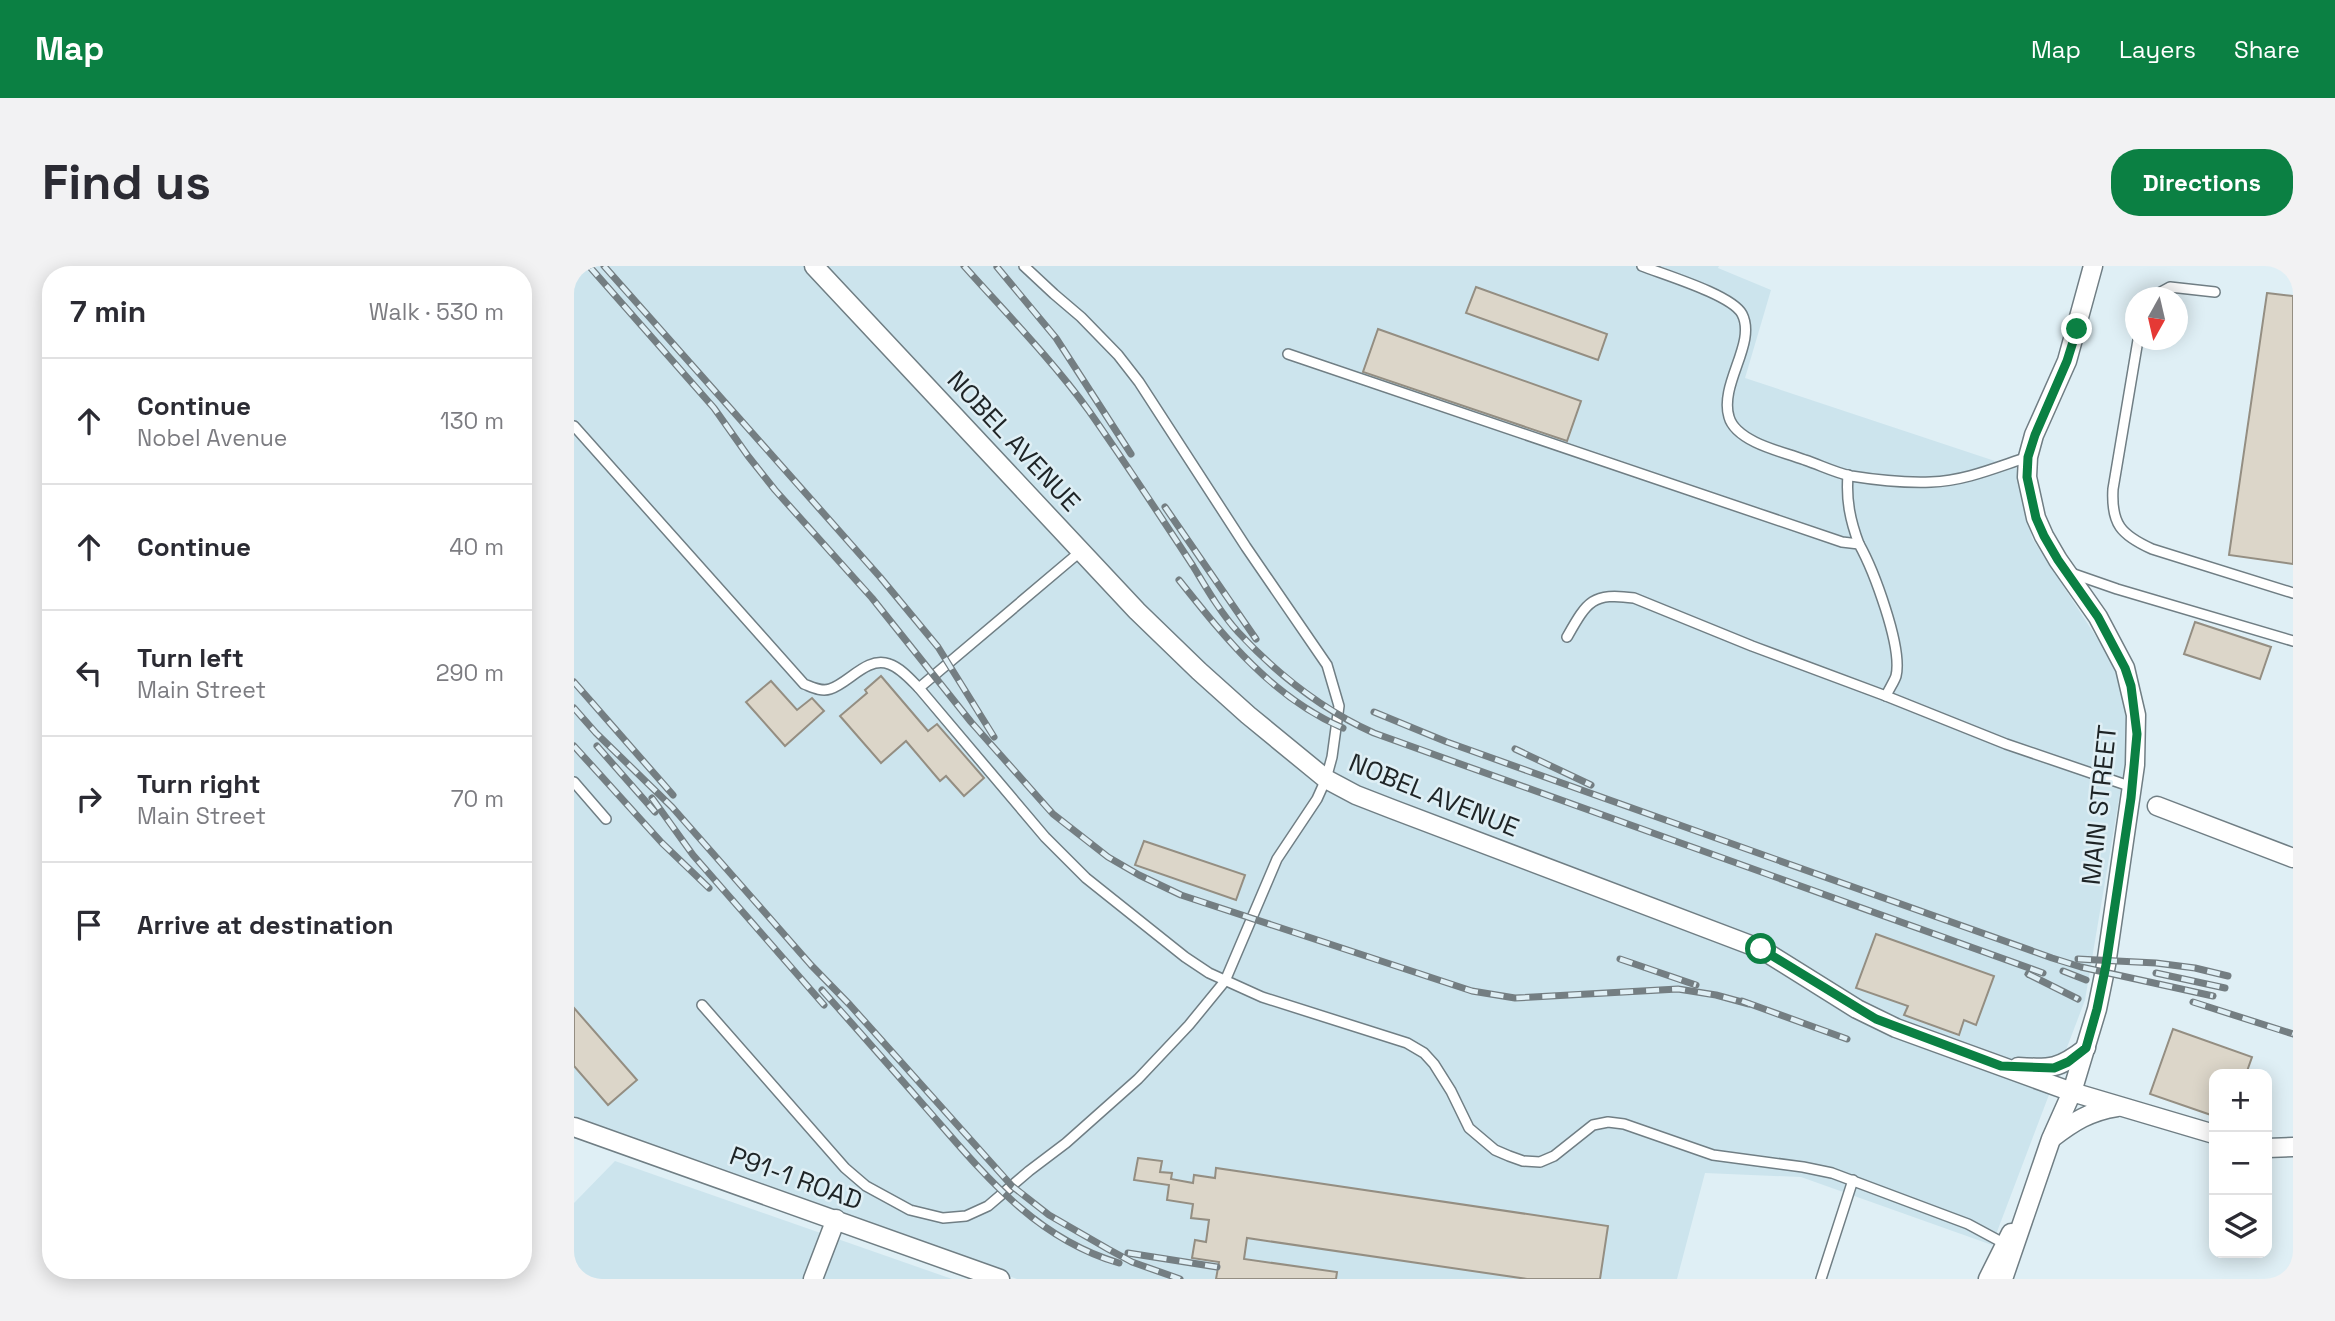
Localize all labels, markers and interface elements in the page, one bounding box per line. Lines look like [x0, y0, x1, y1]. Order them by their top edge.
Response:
text: Map [35, 28, 104, 70]
text: Map [2031, 34, 2081, 65]
text: Layers [2119, 34, 2196, 65]
text: Share [2234, 34, 2300, 65]
button: Directions [2111, 149, 2293, 216]
text: Find us [42, 151, 211, 213]
north arrow [2125, 287, 2188, 350]
text: 7 min [70, 292, 146, 331]
text: Walk · 530 m [369, 297, 504, 327]
route end [2061, 313, 2092, 344]
street label: NOBEL AVENUE [940, 363, 1088, 519]
text: Continue [137, 389, 251, 423]
icon: ahead [70, 402, 108, 440]
text: 130 m [440, 406, 504, 436]
text: Nobel Avenue [137, 423, 287, 453]
icon: ahead [70, 528, 108, 566]
text: Continue [137, 530, 251, 564]
text: 40 m [449, 532, 504, 562]
text: Turn left [137, 641, 244, 675]
icon: left [70, 654, 108, 692]
text: 290 m [436, 658, 504, 688]
text: Main Street [137, 675, 266, 705]
street label: MAIN STREET [2074, 723, 2124, 887]
street label: NOBEL AVENUE [1344, 745, 1524, 845]
text: Turn right [137, 767, 261, 801]
icon: right [70, 780, 108, 818]
text: 70 m [451, 784, 504, 814]
text: Main Street [137, 801, 266, 831]
icon: arrive [70, 906, 108, 944]
text: Arrive at destination [137, 908, 394, 942]
route start [1745, 933, 1776, 964]
map controls [2209, 1069, 2272, 1258]
button: + [2209, 1069, 2272, 1132]
button: − [2209, 1132, 2272, 1195]
street label: P91-1 ROAD [725, 1138, 867, 1218]
button: layers [2209, 1195, 2272, 1258]

